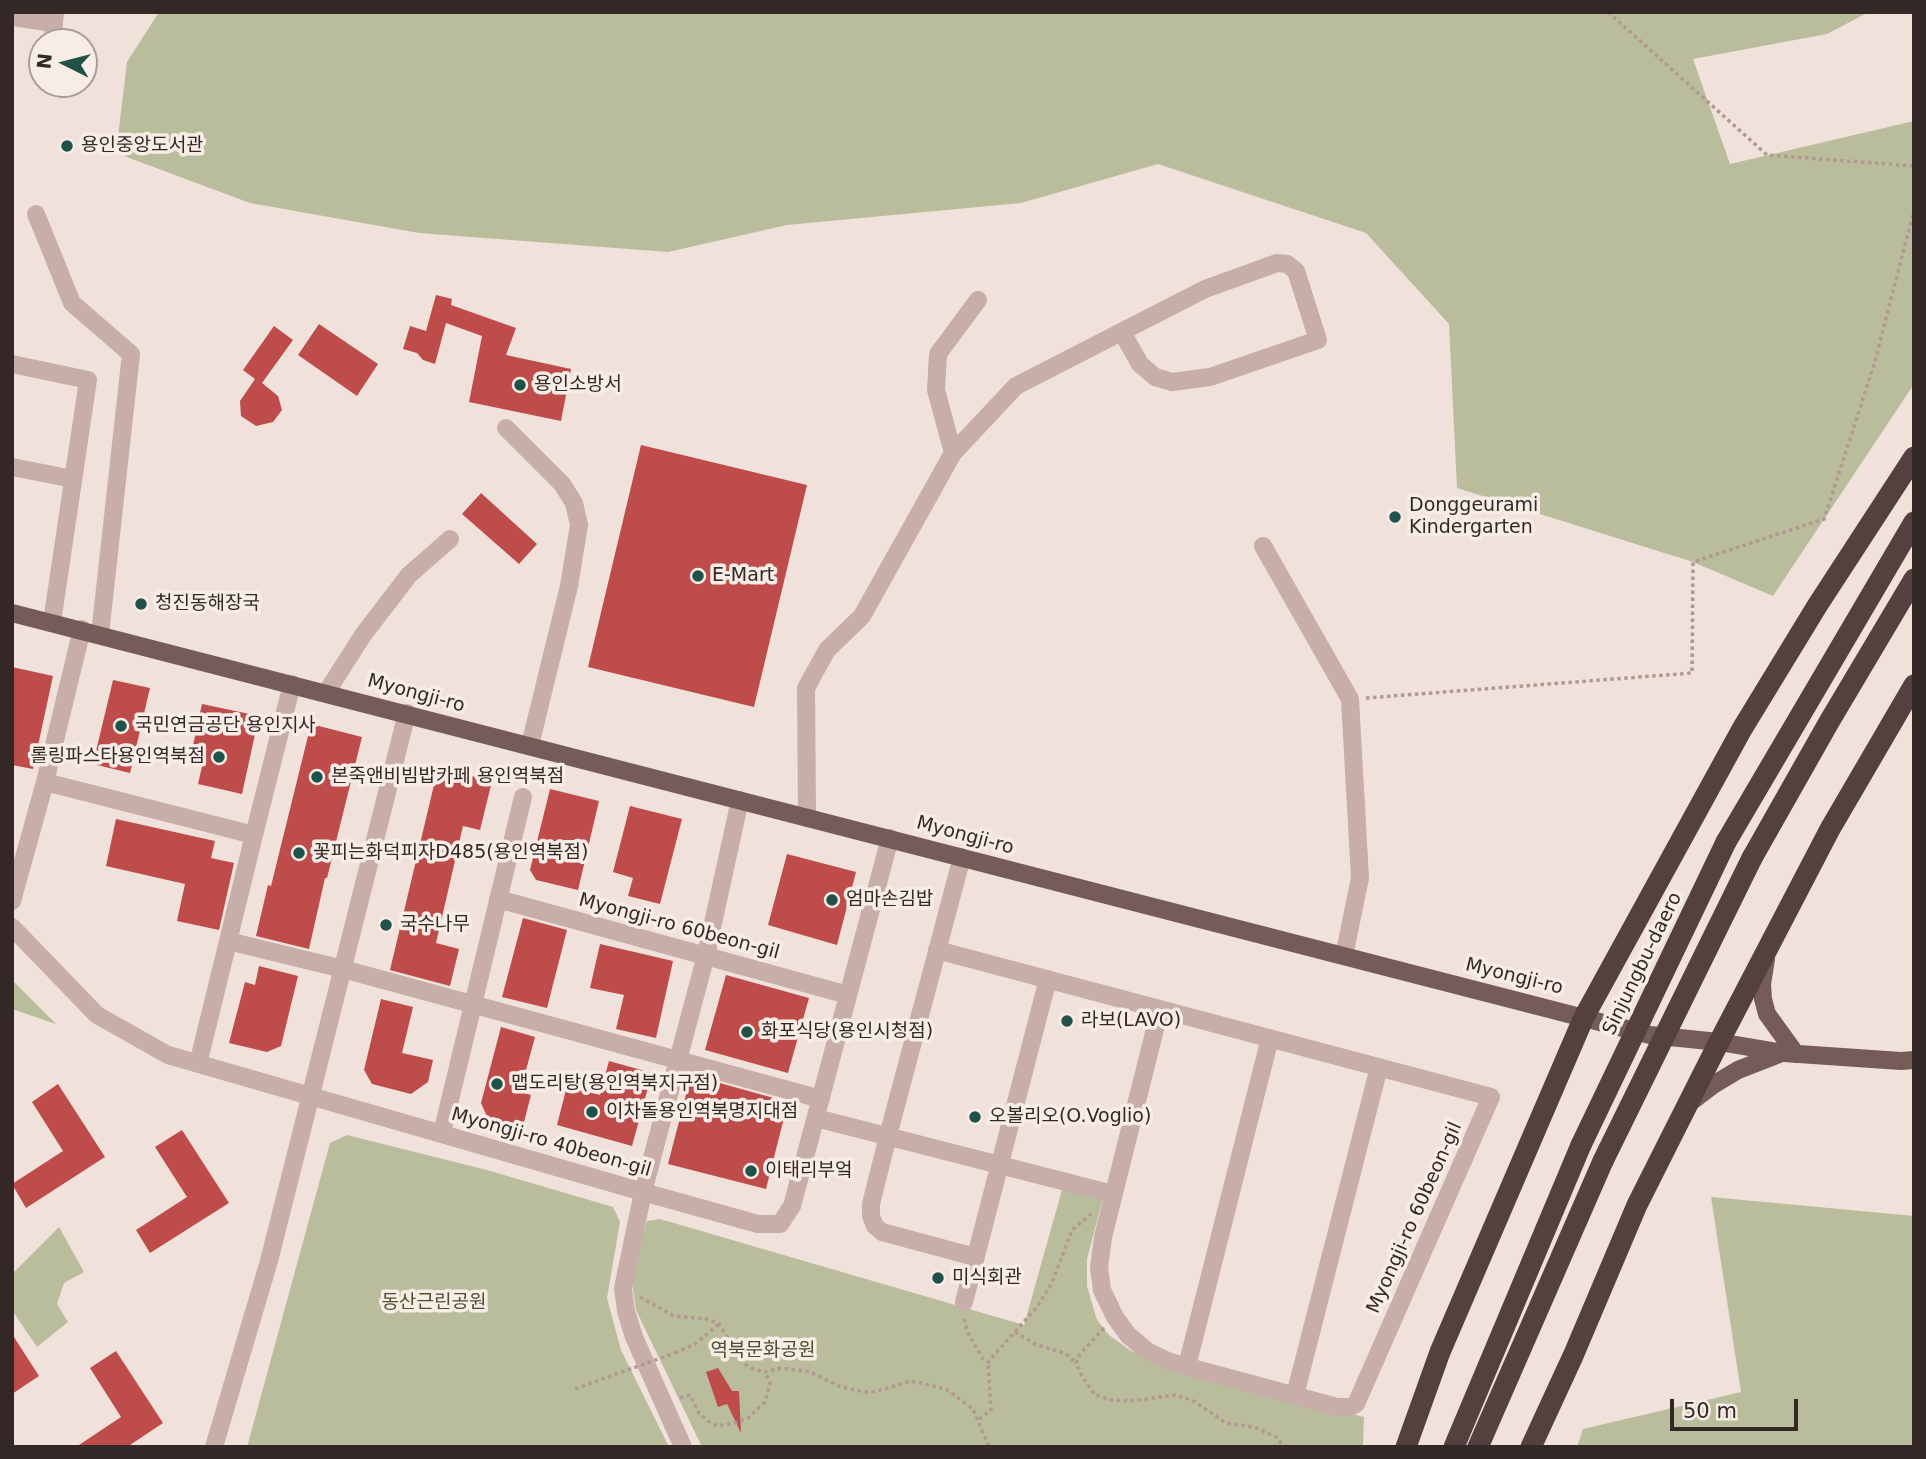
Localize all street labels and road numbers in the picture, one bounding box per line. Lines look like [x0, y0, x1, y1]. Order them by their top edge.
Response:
street label: Myongji-ro [365, 670, 467, 718]
street label: Myongji-ro [914, 812, 1016, 860]
street label: Myongji-ro 60beon-gil [576, 889, 782, 965]
street label: Sinjungbu-daero [1599, 889, 1687, 1039]
street label: Myongji-ro [1463, 954, 1565, 1000]
street label: Myongji-ro 40beon-gil [448, 1104, 654, 1182]
street label: Myongji-ro 60beon-gil [1363, 1119, 1467, 1317]

